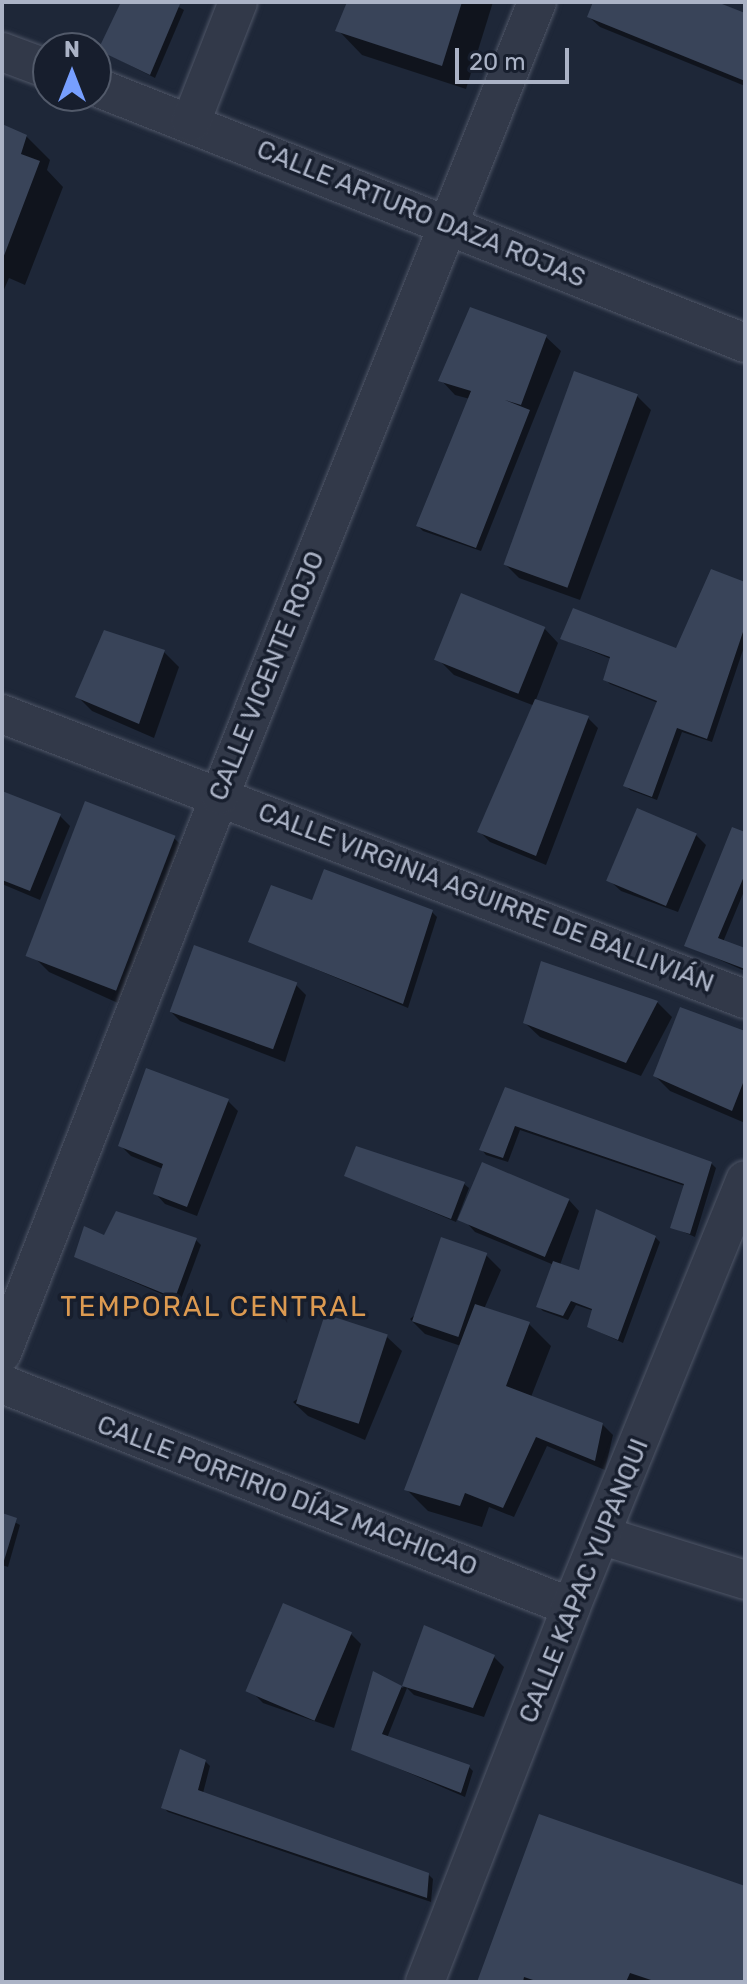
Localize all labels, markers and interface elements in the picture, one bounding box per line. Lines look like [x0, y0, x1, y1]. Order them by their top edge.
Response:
north arrow [32, 32, 112, 112]
scale bar [459, 32, 573, 82]
text: N [64, 36, 80, 63]
text: 20 m [469, 48, 526, 76]
street label: CALLE ARTURO DAZA ROJAS [252, 133, 590, 295]
street label: CALLE VICENTE ROJO [203, 546, 331, 806]
street label: CALLE VIRGINIA AGUIRRE DE BALLIVIÁN [253, 796, 719, 1000]
district label: TEMPORAL CENTRAL [60, 1290, 368, 1324]
street label: CALLE PORFIRIO DÍAZ MACHICAO [93, 1409, 481, 1583]
street label: CALLE KAPAC YUPANQUI [512, 1434, 656, 1728]

